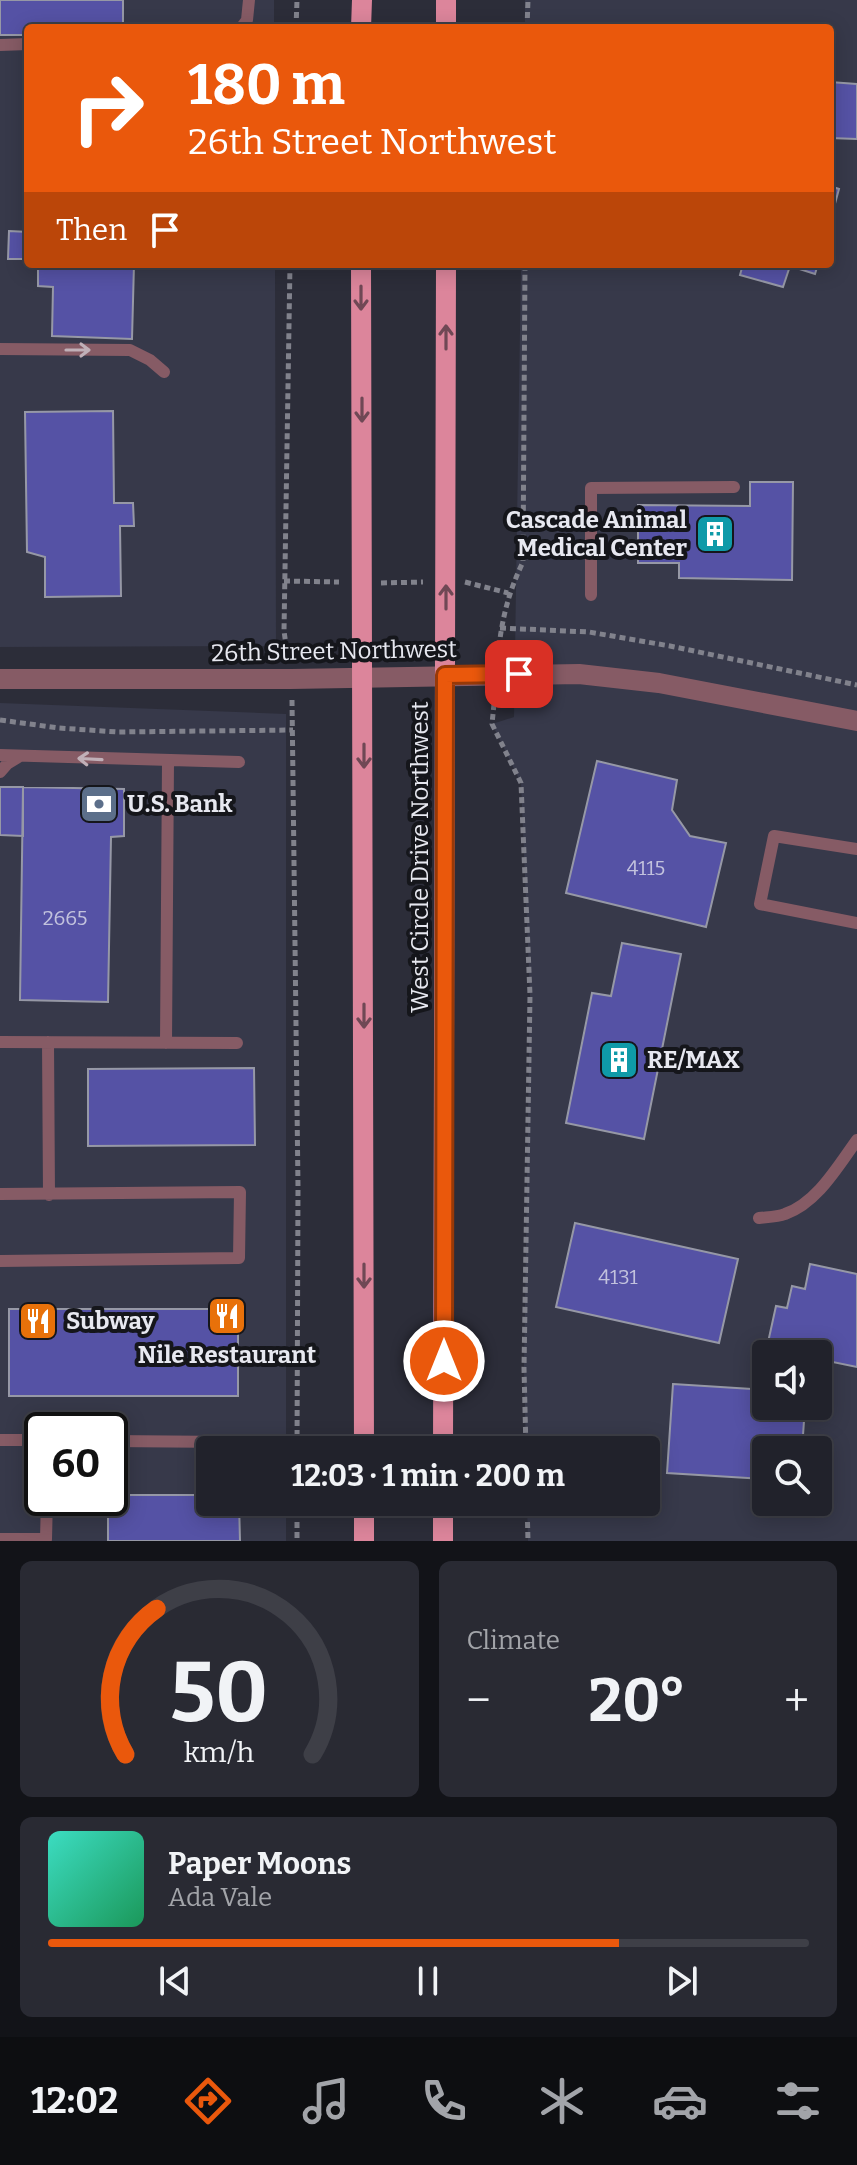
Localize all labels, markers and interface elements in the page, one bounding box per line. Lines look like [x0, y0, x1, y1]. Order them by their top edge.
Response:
text: 180 m [188, 52, 345, 119]
icon: right [56, 56, 160, 160]
text: 26th Street Northwest [188, 120, 557, 164]
icon: arrive [143, 208, 187, 252]
text: Then [56, 212, 127, 248]
one-way arrow [353, 284, 369, 311]
one-way arrow [438, 324, 454, 351]
one-way arrow [64, 342, 91, 358]
one-way arrow [354, 396, 370, 423]
place label: Cascade Animal Medical Center [506, 506, 688, 562]
building icon: Cascade Animal Medical Center [694, 513, 736, 555]
one-way arrow [438, 584, 454, 611]
street label: 26th Street Northwest [211, 635, 457, 667]
pin [485, 640, 553, 708]
icon: arrive [497, 652, 541, 696]
street label: West Circle Drive Northwest [406, 701, 434, 1013]
one-way arrow [356, 742, 372, 769]
one-way arrow [77, 751, 104, 766]
bank icon: U.S. Bank [78, 783, 120, 825]
place label: U.S. Bank [127, 790, 233, 818]
house number: 4115 [627, 856, 665, 880]
house number: 2665 [43, 906, 87, 930]
one-way arrow [356, 1002, 372, 1029]
building icon: RE/MAX [598, 1039, 640, 1081]
place label: RE/MAX [647, 1046, 740, 1074]
one-way arrow [356, 1262, 372, 1289]
house number: 4131 [598, 1265, 638, 1289]
restaurant icon: Nile Restaurant [206, 1295, 248, 1337]
restaurant icon: Subway [17, 1300, 59, 1342]
place label: Subway [66, 1307, 155, 1335]
position arrow [402, 1319, 486, 1403]
map controls [752, 1340, 832, 1516]
button: sound [752, 1340, 832, 1420]
place label: Nile Restaurant [138, 1341, 317, 1369]
speed limit sign: 60 [24, 1412, 128, 1516]
button: search [752, 1436, 832, 1516]
text: 12:03 · 1 min · 200 m [291, 1458, 565, 1494]
text: Climate [467, 1625, 560, 1656]
text: 50 [170, 1643, 268, 1743]
text: 20° [588, 1665, 686, 1737]
text: − [467, 1674, 491, 1727]
text: + [784, 1674, 809, 1727]
text: km/h [184, 1735, 255, 1770]
text: Paper Moons [168, 1846, 351, 1882]
text: Ada Vale [168, 1882, 272, 1913]
icon: previous [153, 1959, 197, 2003]
icon: pause [406, 1959, 450, 2003]
icon: next [660, 1959, 704, 2003]
icon: directions [180, 2073, 236, 2129]
icon: music [298, 2073, 354, 2129]
icon: phone [416, 2073, 472, 2129]
icon: climate [534, 2073, 590, 2129]
icon: car [652, 2073, 708, 2129]
icon: filters [770, 2073, 826, 2129]
text: 12:02 [31, 2079, 118, 2123]

